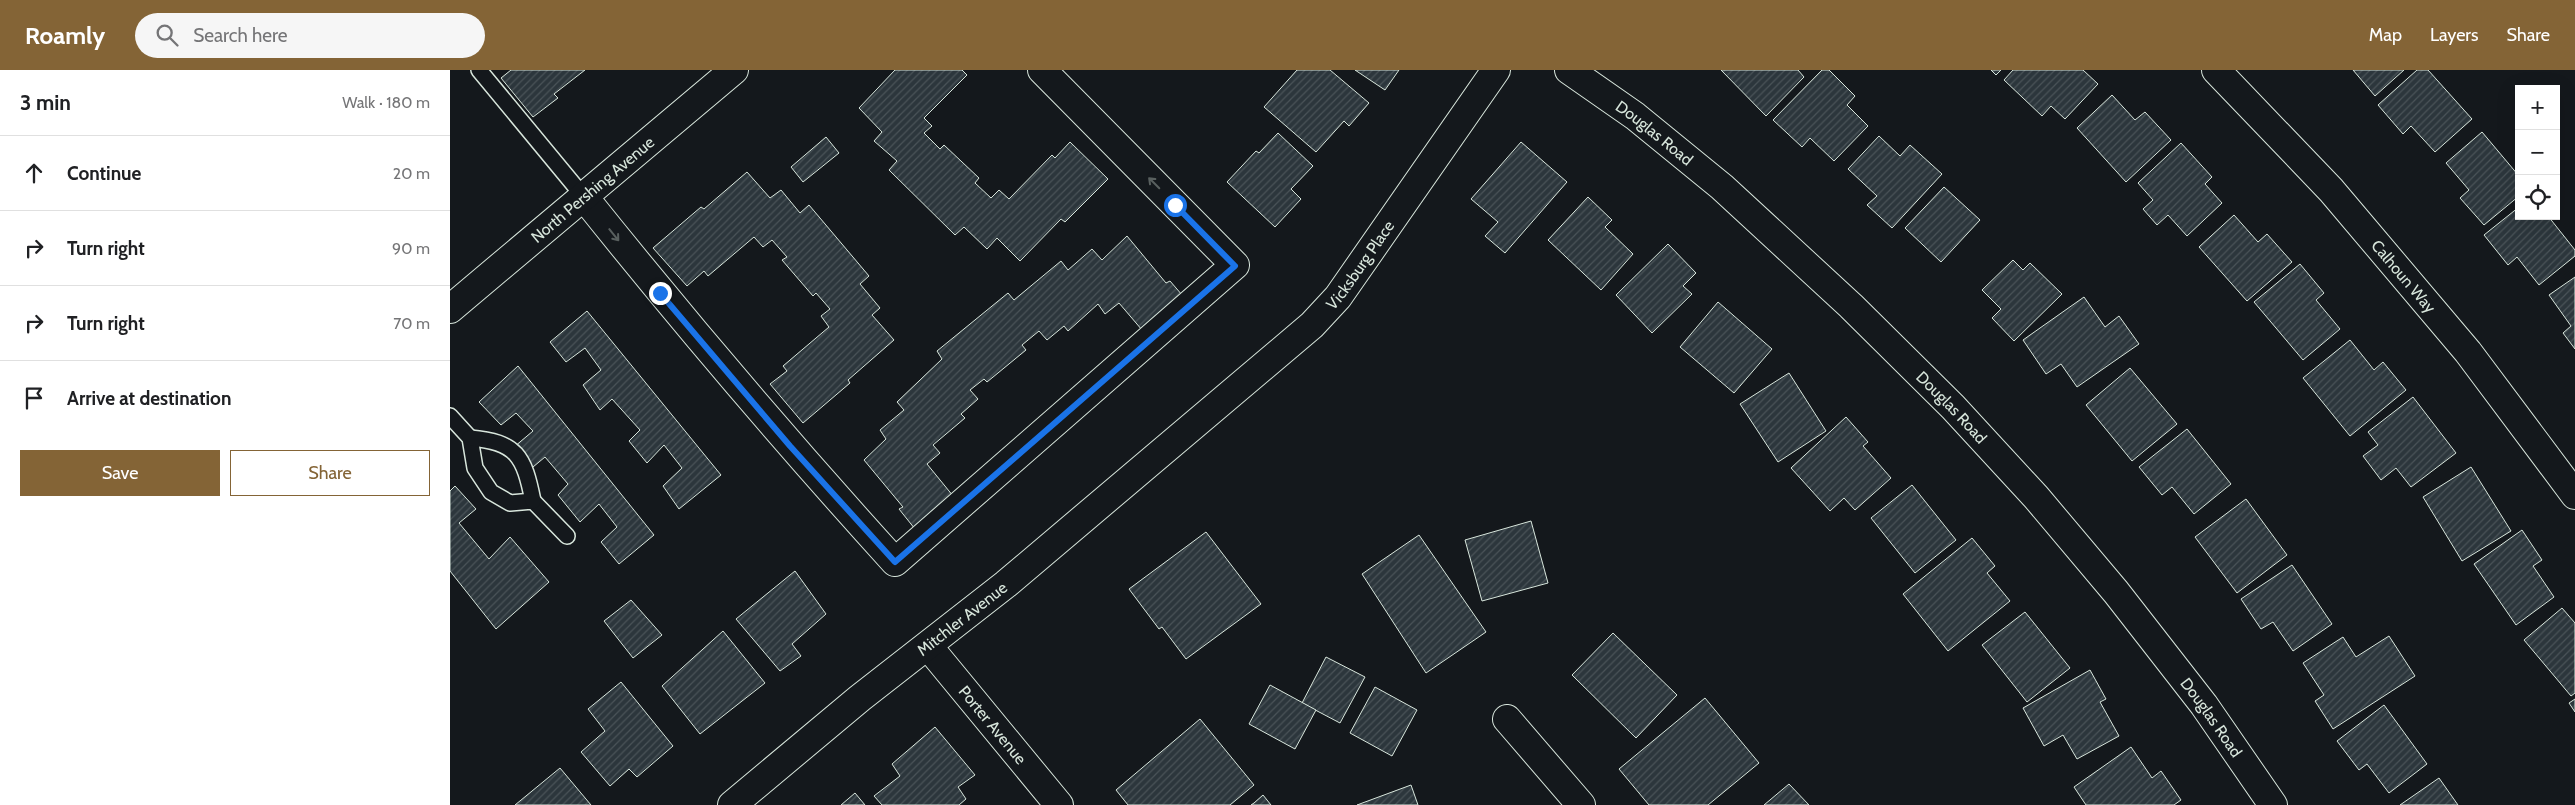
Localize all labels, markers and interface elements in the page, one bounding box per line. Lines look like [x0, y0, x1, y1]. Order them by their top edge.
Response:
search box [135, 13, 485, 58]
text: Roamly [25, 21, 105, 50]
icon: search [153, 21, 181, 49]
text: Search here [193, 24, 288, 47]
text: Map [2369, 24, 2402, 46]
text: Layers [2430, 24, 2479, 46]
text: Share [2507, 24, 2550, 46]
map controls [2515, 85, 2560, 220]
button: + [2515, 85, 2560, 130]
text: 3 min [20, 90, 71, 115]
text: Walk · 180 m [342, 93, 430, 112]
street label: Douglas Road [1612, 96, 1697, 169]
button: − [2515, 130, 2560, 175]
street label: North Pershing Avenue [527, 132, 658, 246]
icon: ahead [20, 159, 48, 187]
text: Continue [67, 162, 141, 185]
text: 20 m [393, 164, 430, 183]
button: locate [2515, 175, 2560, 220]
one-way arrow [1148, 177, 1160, 190]
route start [1164, 194, 1187, 217]
street label: Vicksburg Place [1322, 217, 1398, 313]
one-way arrow [609, 228, 620, 241]
icon: right [20, 234, 48, 262]
street label: Calhoun Way [2368, 236, 2440, 317]
text: Turn right [67, 237, 145, 260]
text: 90 m [392, 239, 430, 258]
route end [649, 282, 672, 305]
icon: right [20, 309, 48, 337]
text: Turn right [67, 312, 145, 335]
text: 70 m [393, 314, 430, 333]
street label: Douglas Road [1913, 367, 1991, 447]
icon: arrive [20, 384, 48, 412]
text: Arrive at destination [67, 387, 231, 410]
button: Save [20, 450, 220, 496]
button: Share [230, 450, 430, 496]
street label: Mitchler Avenue [913, 578, 1011, 660]
street label: Douglas Road [2177, 674, 2246, 761]
street label: Porter Avenue [955, 682, 1031, 768]

